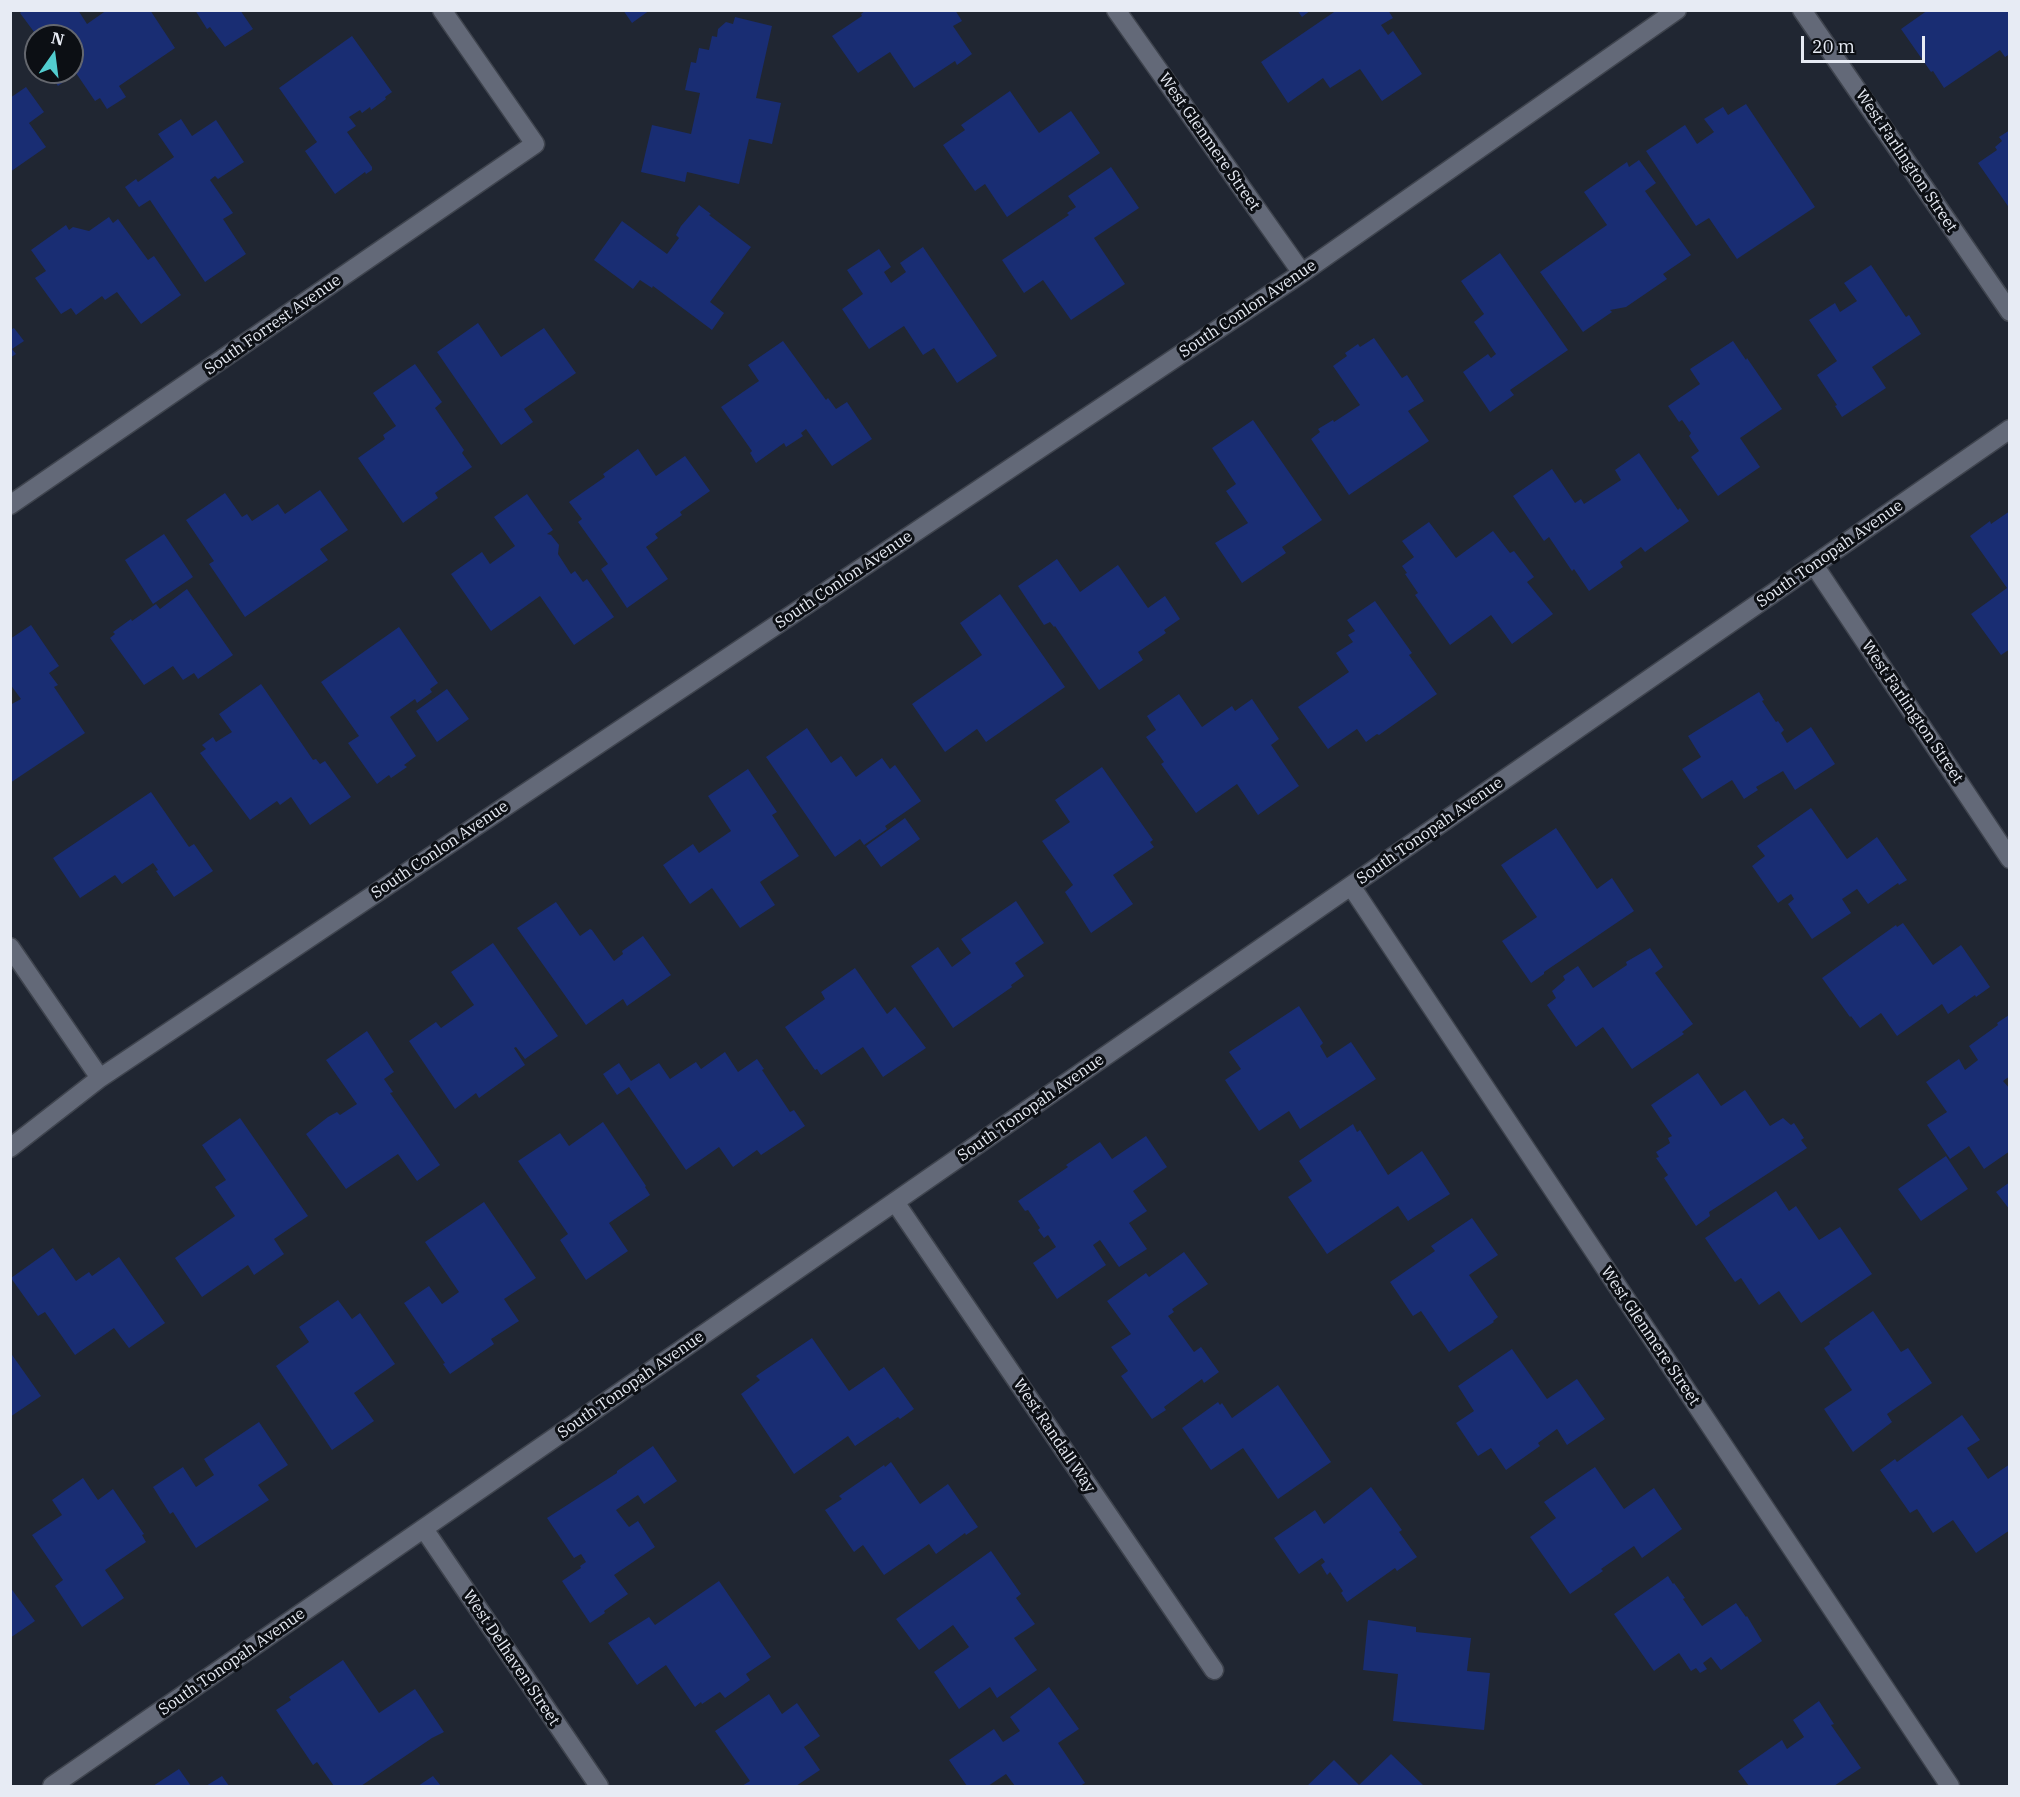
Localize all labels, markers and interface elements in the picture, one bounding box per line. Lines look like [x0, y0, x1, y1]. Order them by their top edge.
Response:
north arrow [24, 24, 84, 84]
scale bar [1804, 24, 1928, 62]
text: N [49, 27, 66, 50]
text: 20 m [1812, 35, 1855, 58]
street label: West Glenmere Street [1154, 69, 1264, 215]
street label: West Farlington Street [1851, 86, 1961, 236]
street label: South Conlon Avenue [1176, 256, 1320, 362]
street label: South Forrest Avenue [201, 271, 345, 379]
street label: South Tonopah Avenue [1753, 496, 1907, 612]
street label: South Conlon Avenue [772, 527, 916, 633]
street label: West Farlington Street [1857, 637, 1967, 787]
street label: South Tonopah Avenue [1353, 773, 1507, 889]
street label: South Conlon Avenue [368, 797, 512, 903]
street label: South Tonopah Avenue [954, 1050, 1108, 1166]
street label: West Glenmere Street [1596, 1263, 1704, 1409]
street label: South Tonopah Avenue [554, 1327, 708, 1443]
street label: West Randall Way [1009, 1375, 1099, 1497]
street label: West Delhaven Street [458, 1587, 564, 1729]
street label: South Tonopah Avenue [155, 1604, 309, 1720]

